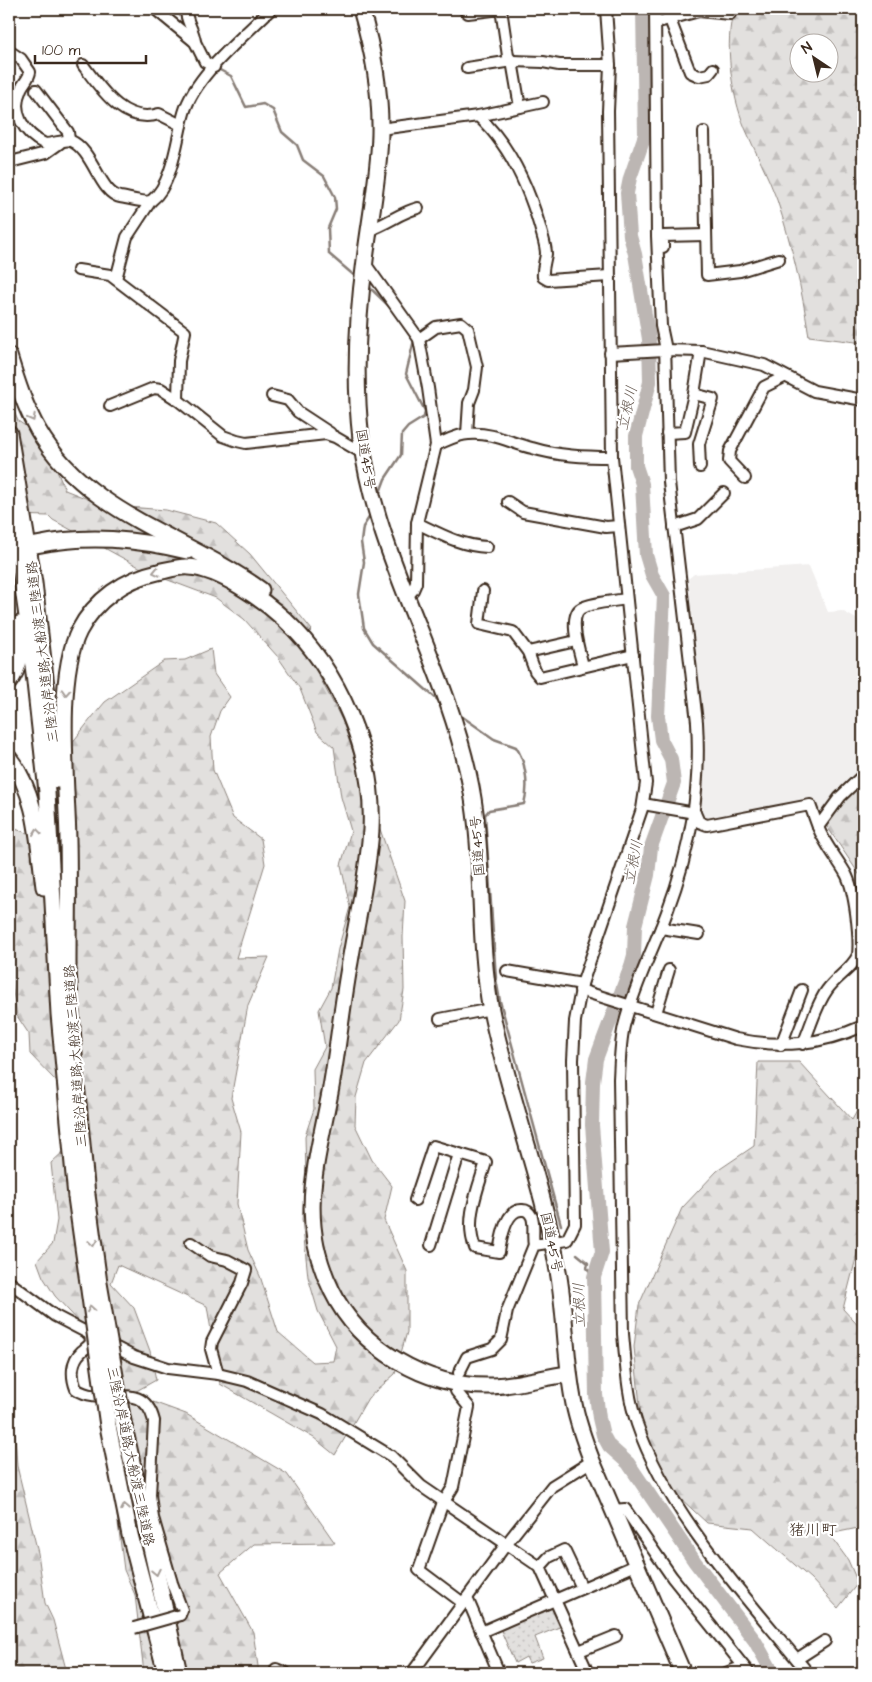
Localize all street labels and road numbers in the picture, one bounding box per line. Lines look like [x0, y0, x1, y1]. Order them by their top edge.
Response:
street label: 国道45号 [350, 427, 380, 491]
street label: 三陸沿岸道路;大船渡三陸道路 [22, 559, 64, 744]
street label: 国道45号 [466, 815, 490, 877]
street label: 三陸沿岸道路;大船渡三陸道路 [60, 964, 92, 1148]
street label: 国道45号 [535, 1210, 567, 1274]
street label: 三陸沿岸道路;大船渡三陸道路 [101, 1364, 159, 1548]

